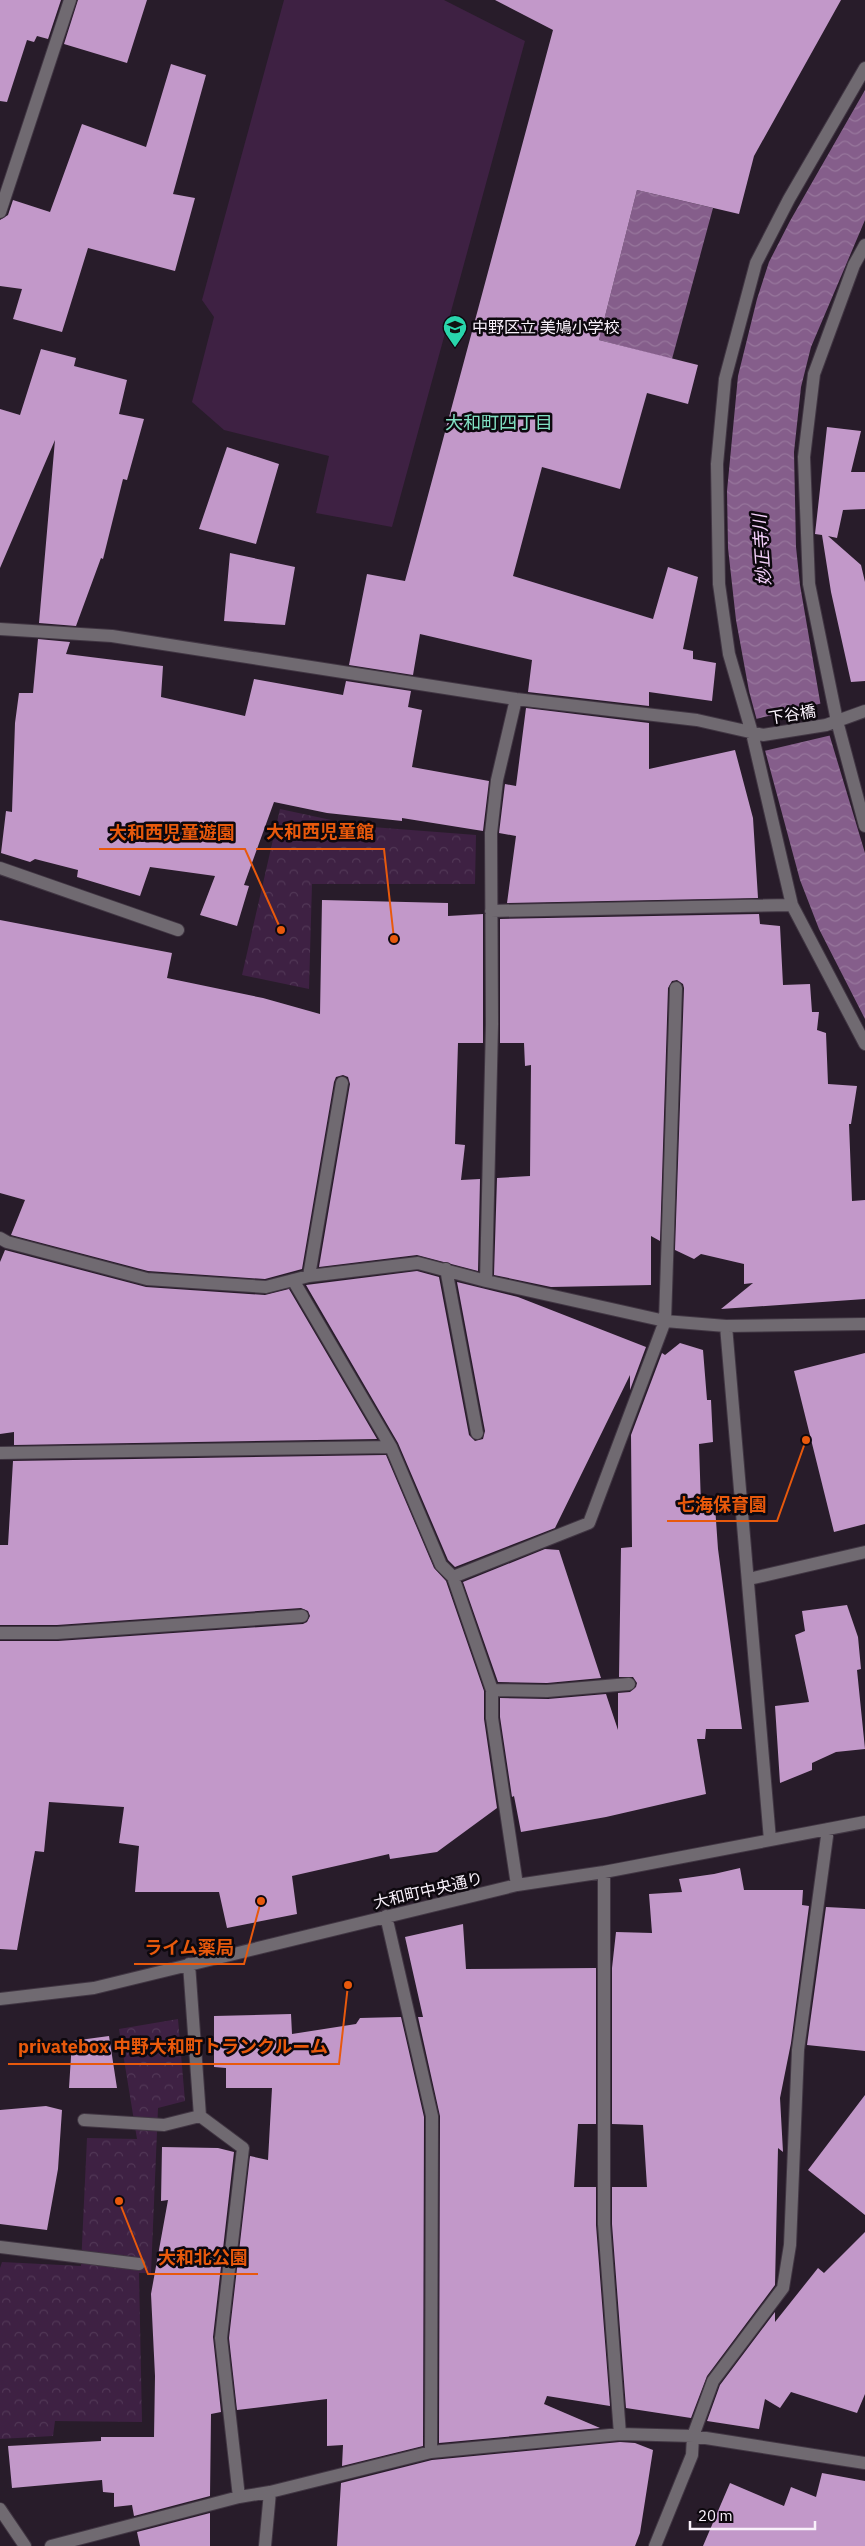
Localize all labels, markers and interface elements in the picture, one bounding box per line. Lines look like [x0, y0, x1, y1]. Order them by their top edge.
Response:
school or university icon: 中野区立 美鳩小学校 [442, 314, 468, 348]
place label: 中野区立 美鳩小学校 [472, 317, 620, 337]
district label: 大和町四丁目 [445, 411, 553, 434]
water label: 妙正寺川 [747, 511, 775, 587]
street label: 下谷橋 [767, 700, 817, 728]
callout: 大和西児童遊園 [99, 816, 245, 849]
callout: 大和西児童館 [256, 816, 384, 849]
text: 大和西児童館 [266, 820, 374, 843]
text: 大和西児童遊園 [109, 821, 235, 844]
callout: 七海保育園 [667, 1488, 777, 1521]
text: 七海保育園 [677, 1493, 767, 1516]
street label: 大和町中央通り [371, 1868, 485, 1912]
callout: ライム薬局 [134, 1931, 244, 1964]
text: ライム薬局 [144, 1936, 234, 1959]
callout: privatebox 中野大和町トランクルーム [8, 2031, 339, 2064]
text: privatebox 中野大和町トランクルーム [18, 2035, 328, 2058]
callout: 大和北公園 [148, 2241, 258, 2274]
text: 大和北公園 [158, 2246, 248, 2269]
scale bar [690, 2498, 815, 2530]
text: 20 m [698, 2506, 733, 2525]

